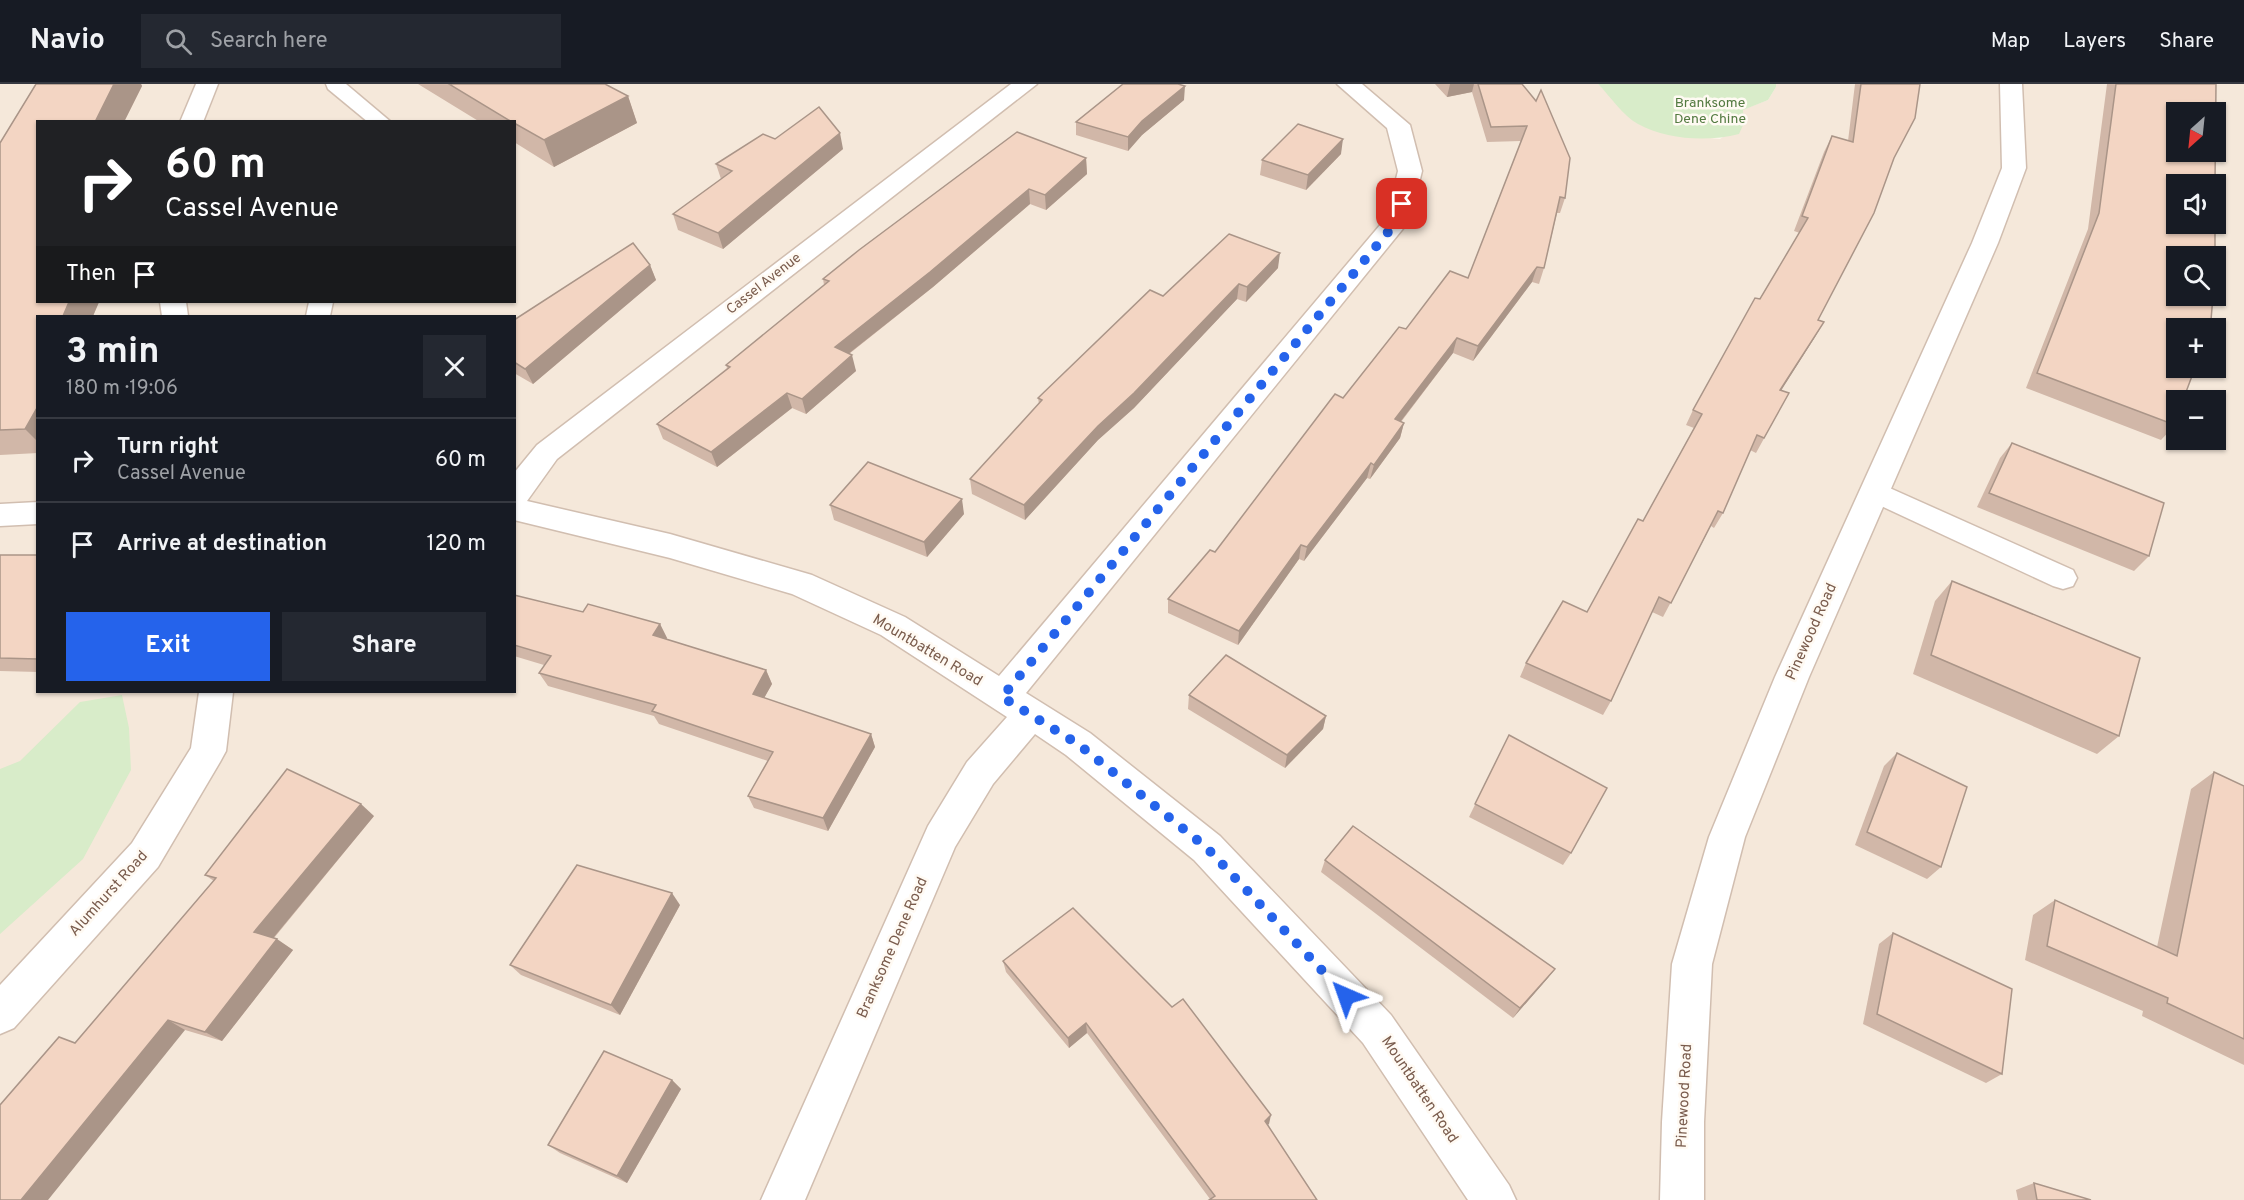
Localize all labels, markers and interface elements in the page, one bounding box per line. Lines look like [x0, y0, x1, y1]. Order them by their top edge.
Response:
search box [141, 14, 561, 68]
text: Navio [30, 23, 105, 59]
icon: search [162, 25, 195, 58]
text: Search here [210, 28, 327, 55]
text: Map [1991, 28, 2030, 55]
text: Layers [2063, 28, 2126, 55]
text: Share [2159, 28, 2214, 55]
park label: Branksome Dene Chine [1674, 95, 1746, 128]
north arrow [2166, 102, 2226, 162]
map controls [2166, 102, 2226, 450]
text: 60 m [165, 140, 266, 193]
icon: right [66, 144, 144, 222]
button: sound [2166, 174, 2226, 234]
pin [1376, 178, 1427, 229]
icon: arrive [1385, 187, 1418, 220]
text: Cassel Avenue [165, 192, 339, 226]
button: search [2166, 246, 2226, 306]
street label: Cassel Avenue [723, 250, 805, 318]
icon: arrive [128, 258, 161, 291]
text: Then [66, 261, 116, 288]
button: + [2166, 318, 2226, 378]
text: 3 min [66, 330, 160, 376]
button: close [423, 335, 486, 398]
text: 180 m · 19:06 [66, 376, 178, 402]
button: − [2166, 390, 2226, 450]
text: Turn right [117, 434, 219, 461]
icon: right [66, 444, 99, 477]
text: 60 m [435, 447, 486, 474]
text: Cassel Avenue [117, 461, 246, 487]
icon: arrive [66, 528, 99, 561]
text: Arrive at destination [117, 531, 327, 558]
text: 120 m [426, 531, 486, 558]
street label: Pinewood Road [1782, 580, 1842, 684]
street label: Mountbatten Road [869, 611, 985, 691]
button: Exit [66, 612, 270, 681]
button: Share [282, 612, 486, 681]
street label: Alumhurst Road [66, 847, 152, 941]
street label: Branksome Dene Road [853, 874, 933, 1022]
position arrow [1314, 964, 1378, 1028]
street label: Mountbatten Road [1376, 1033, 1462, 1147]
street label: Pinewood Road [1673, 1043, 1697, 1149]

